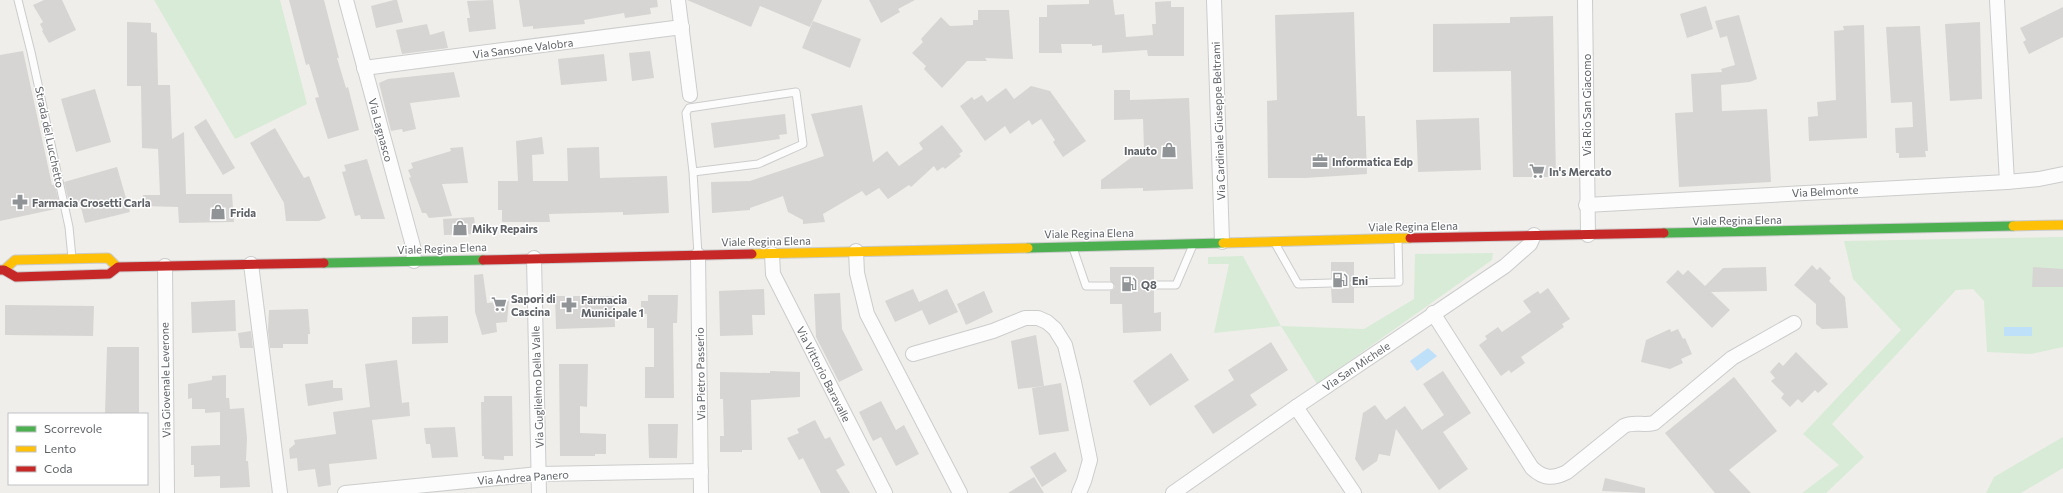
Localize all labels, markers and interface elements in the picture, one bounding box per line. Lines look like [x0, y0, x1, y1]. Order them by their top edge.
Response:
street label: Via Sansone Valobra [472, 35, 574, 61]
street label: Via Cardinale Giuseppe Beltrami [1209, 41, 1227, 201]
street label: Via Rio San Giacomo [1580, 53, 1593, 156]
street label: Strada del Lucchetto [33, 85, 67, 189]
street label: Via Lagnasco [366, 97, 396, 164]
shop icon: Inauto [1160, 141, 1178, 159]
place label: Inauto [1124, 144, 1157, 157]
office icon: Informatica Edp [1311, 152, 1329, 170]
place label: Informatica Edp [1332, 155, 1414, 168]
supermarket icon: In's Mercato [1528, 162, 1546, 180]
place label: In's Mercato [1549, 165, 1612, 178]
street label: Via Belmonte [1791, 183, 1859, 199]
pharmacy icon: Farmacia Crosetti Carla [11, 193, 29, 211]
place label: Farmacia Crosetti Carla [32, 196, 151, 209]
shop icon: Frida [209, 203, 227, 221]
place label: Frida [230, 206, 256, 219]
street label: Viale Regina Elena [1692, 213, 1782, 227]
shop icon: Miky Repairs [451, 219, 469, 237]
street label: Viale Regina Elena [1368, 219, 1458, 233]
place label: Miky Repairs [472, 222, 538, 235]
street label: Viale Regina Elena [1044, 226, 1134, 240]
street label: Viale Regina Elena [721, 234, 811, 248]
street label: Viale Regina Elena [397, 240, 487, 256]
fuel station icon: Eni [1331, 271, 1349, 289]
place label: Eni [1352, 274, 1368, 287]
fuel station icon: Q8 [1120, 275, 1138, 293]
place label: Q8 [1141, 278, 1157, 291]
place label: Sapori di Cascina [511, 292, 556, 318]
place label: Farmacia Municipale 1 [581, 293, 644, 319]
supermarket icon: Sapori di Cascina [490, 295, 508, 313]
pharmacy icon: Farmacia Municipale 1 [560, 296, 578, 314]
street label: Via Giovenale Leverone [157, 322, 173, 438]
street label: Via Vittorio Baravalle [794, 324, 854, 424]
street label: Via Guglielmo Della Valle [528, 325, 546, 448]
street label: Via Pietro Passerio [693, 327, 707, 421]
street label: Via San Michele [1320, 339, 1392, 393]
legend [8, 413, 148, 485]
text: Scorrevole [44, 421, 102, 435]
text: Lento [44, 441, 76, 455]
text: Coda [44, 461, 73, 475]
street label: Via Andrea Panero [477, 467, 570, 487]

